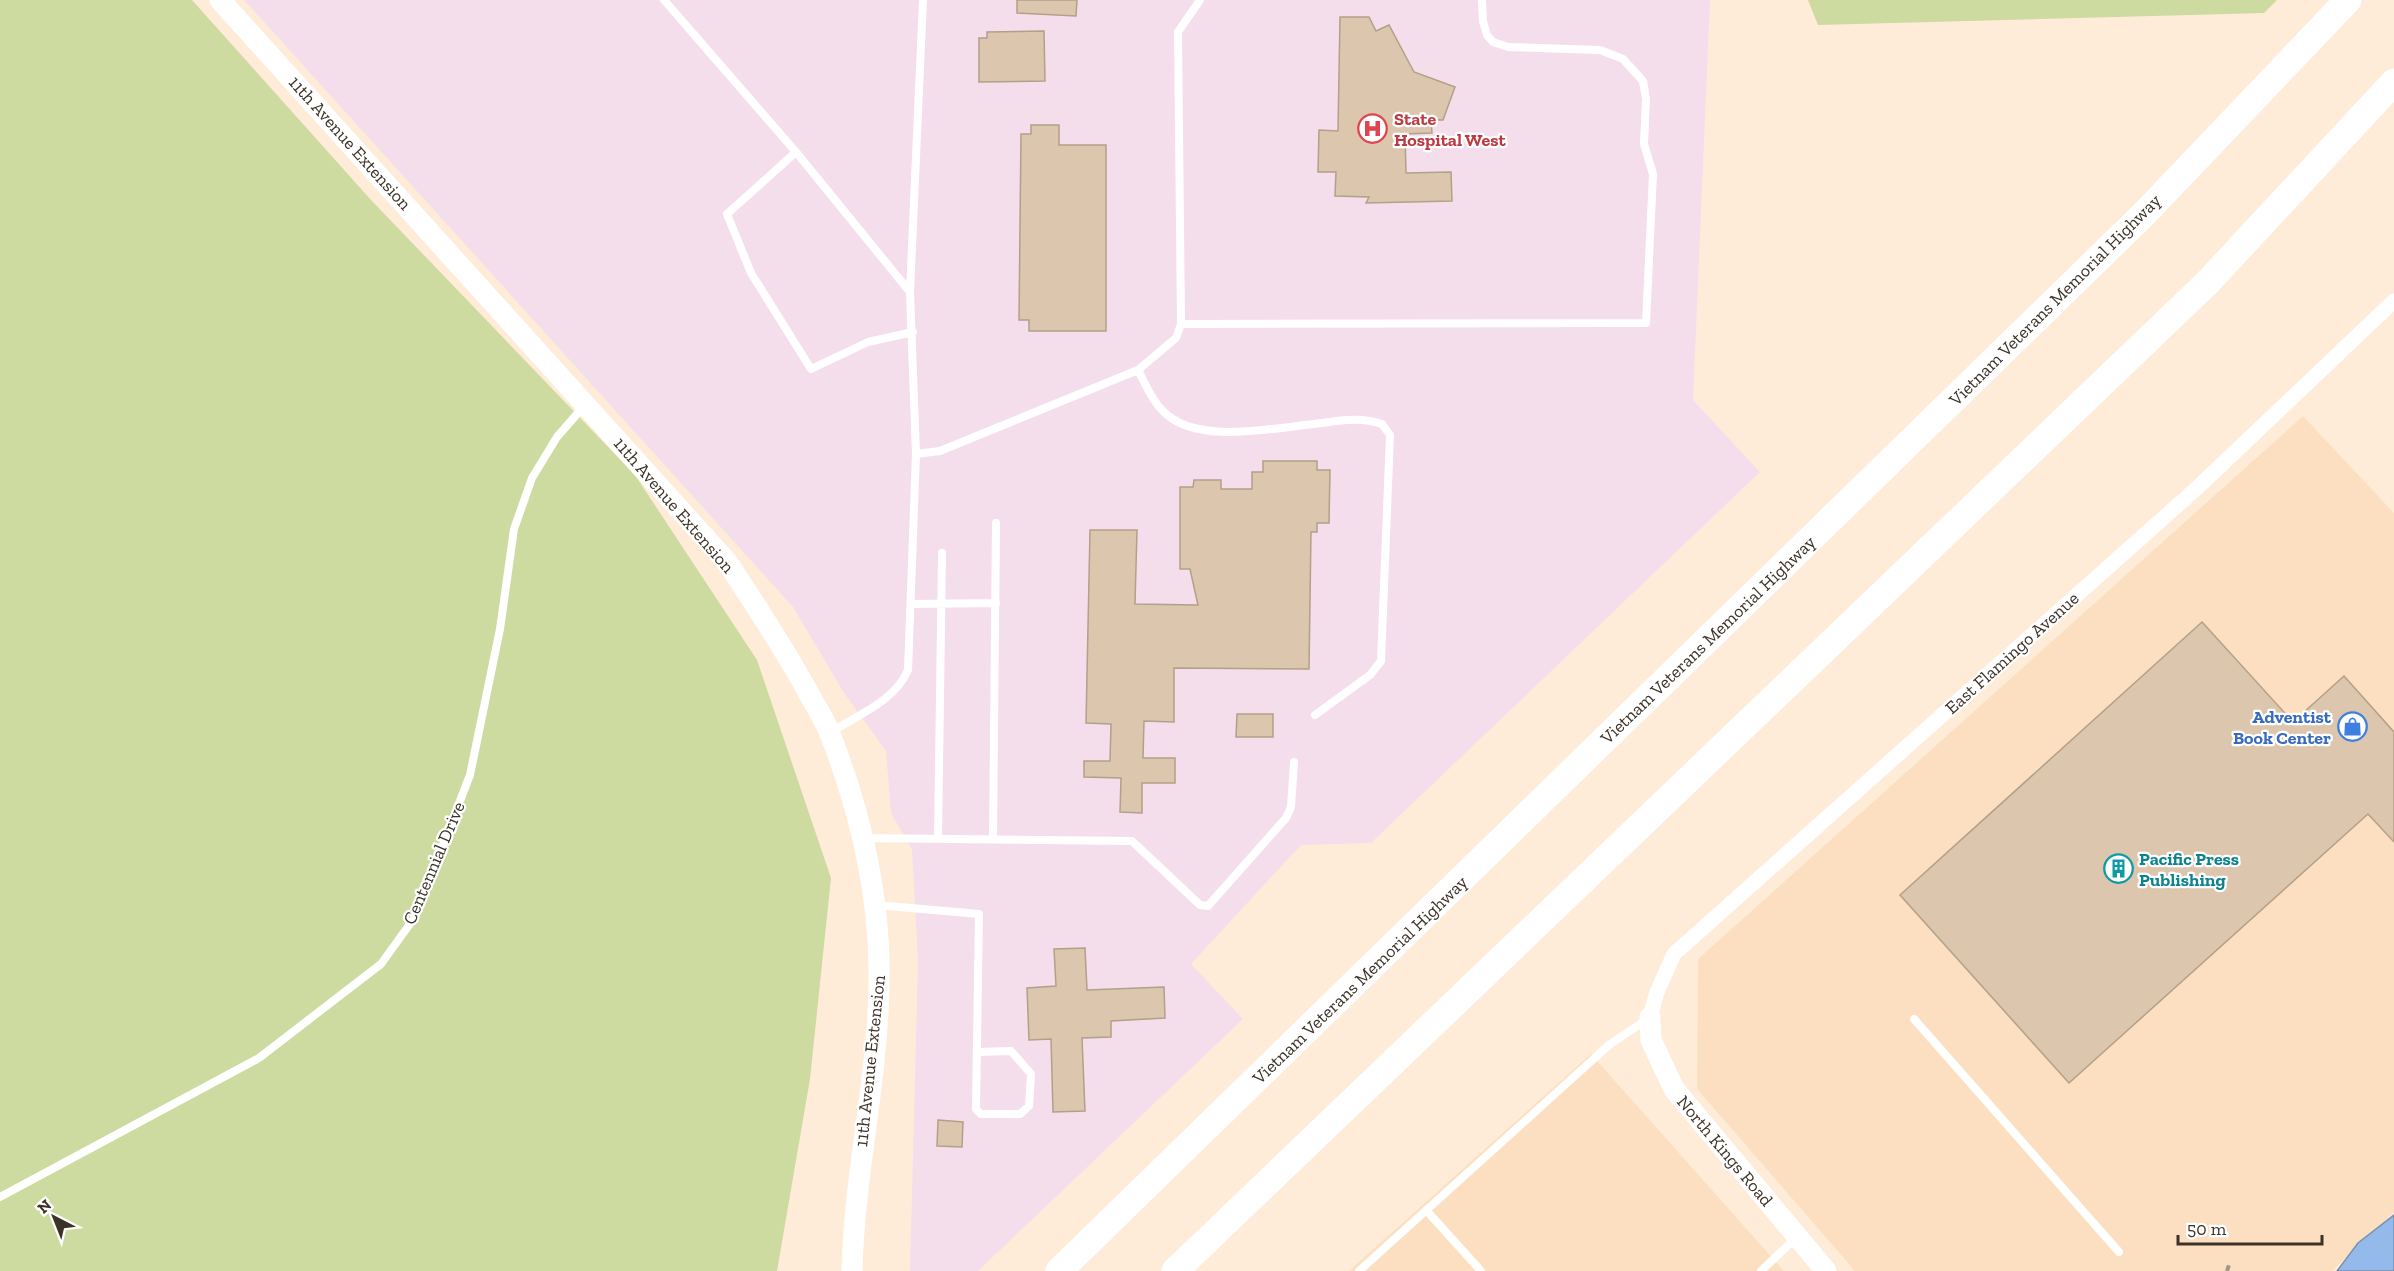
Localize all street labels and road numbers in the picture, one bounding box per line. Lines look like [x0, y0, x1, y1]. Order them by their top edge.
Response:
street label: 11th Avenue Extension [284, 71, 416, 215]
street label: Vietnam Veterans Memorial Highway [1944, 189, 2166, 411]
street label: 11th Avenue Extension [609, 433, 739, 578]
street label: Vietnam Veterans Memorial Highway [1595, 531, 1821, 750]
street label: East Flamingo Avenue [1941, 587, 2083, 719]
street label: Centennial Drive [398, 798, 470, 928]
street label: Vietnam Veterans Memorial Highway [1247, 871, 1473, 1090]
street label: 11th Avenue Extension [850, 973, 890, 1148]
street label: North Kings Road [1672, 1091, 1778, 1211]

